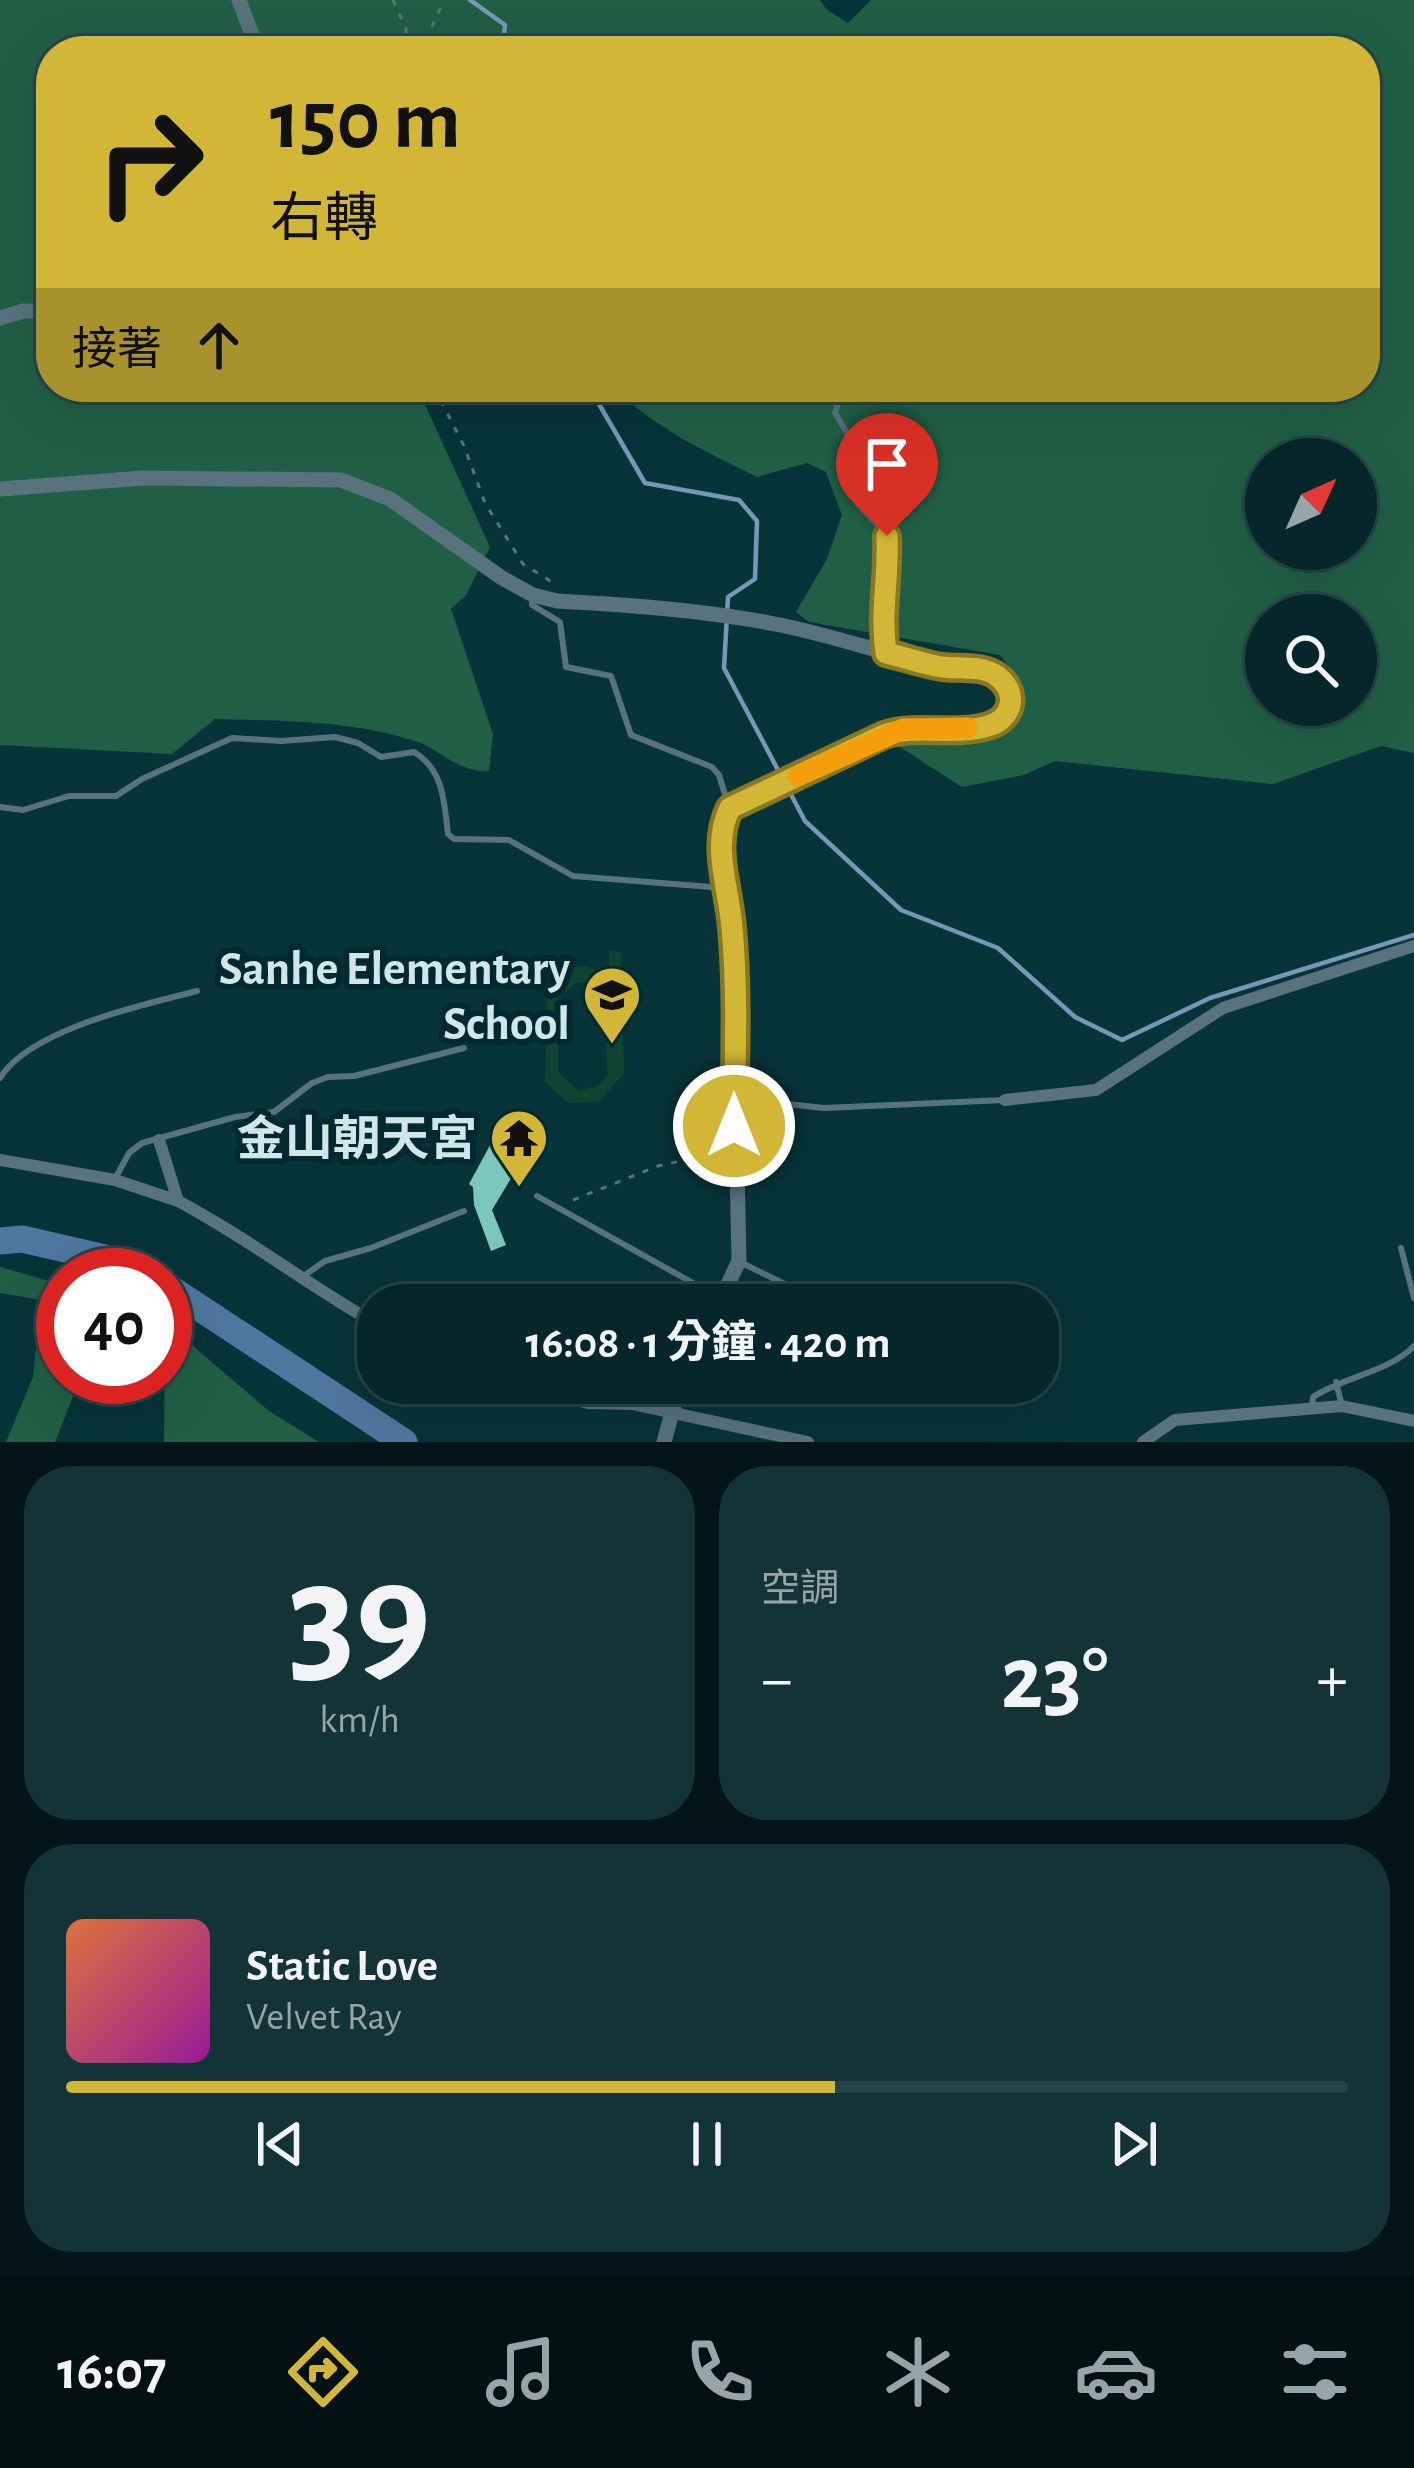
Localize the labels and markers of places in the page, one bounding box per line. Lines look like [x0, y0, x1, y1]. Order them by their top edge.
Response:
pin [836, 413, 938, 536]
place label: Sanhe Elementary School [219, 946, 571, 1049]
school or university icon: Sanhe Elementary School [581, 964, 643, 1046]
temple icon: 金山朝天宮 [488, 1107, 550, 1189]
place label: 金山朝天宮 [237, 1113, 477, 1165]

